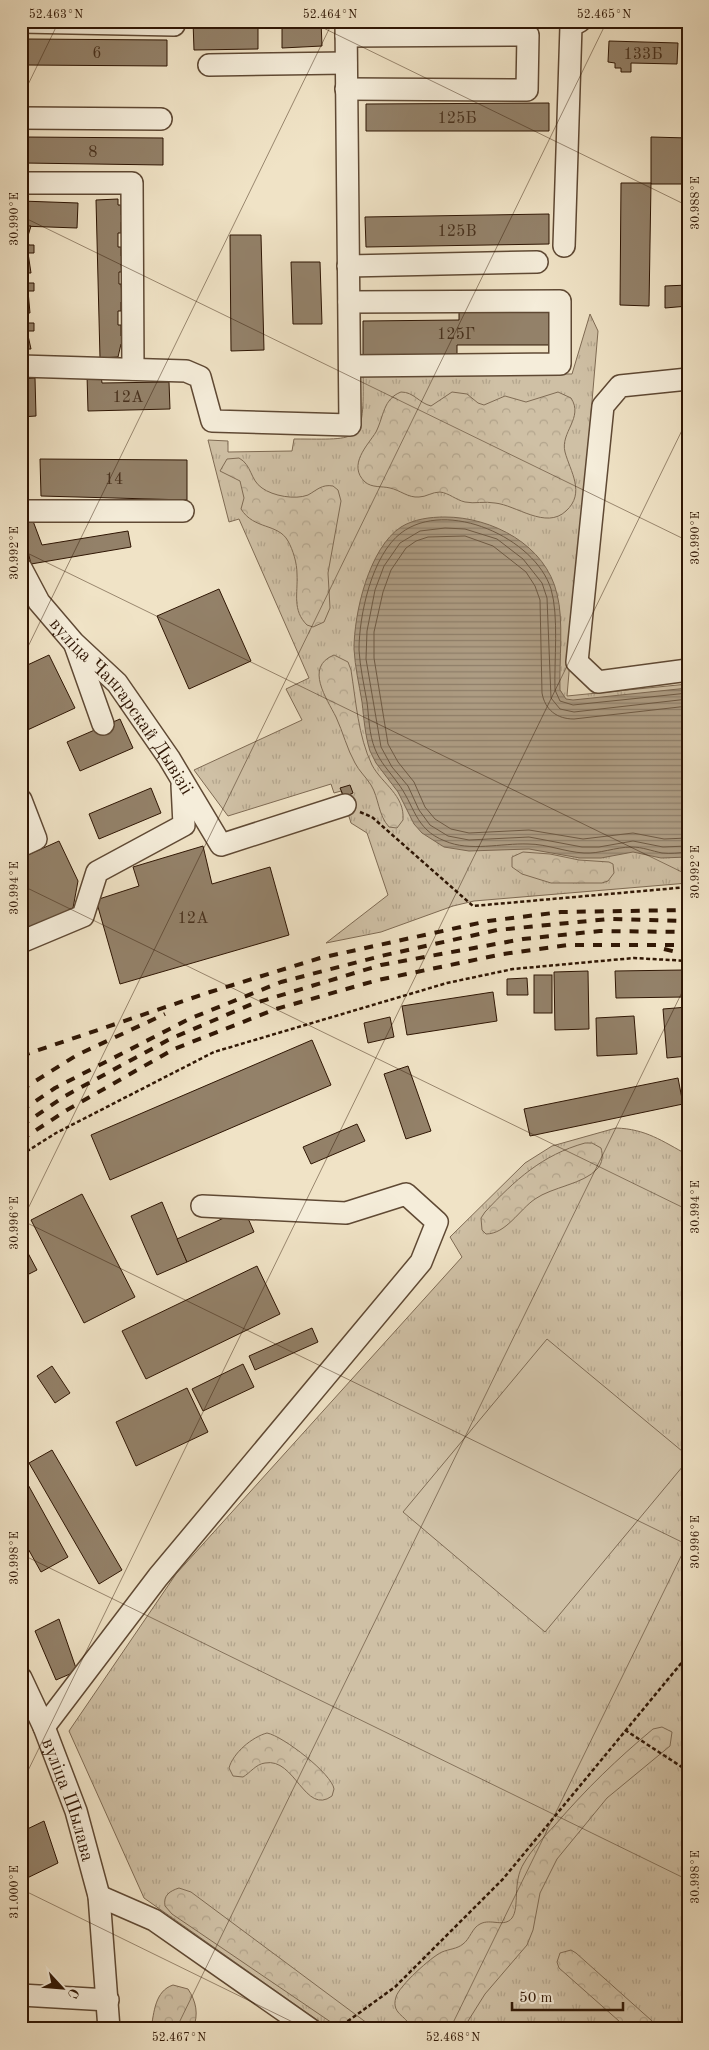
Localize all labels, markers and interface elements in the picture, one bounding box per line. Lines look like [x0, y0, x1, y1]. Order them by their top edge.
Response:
text: 52.463°N [29, 8, 83, 21]
text: 52.464°N [303, 8, 357, 21]
text: 52.465°N [577, 8, 631, 21]
house number: 6 [92, 46, 102, 62]
house number: 133Б [623, 47, 663, 63]
house number: 125Б [437, 111, 477, 127]
house number: 8 [88, 145, 98, 161]
text: 30.988°E [690, 176, 702, 230]
text: 30.990°E [9, 192, 21, 246]
house number: 125В [438, 224, 476, 240]
house number: 125Г [437, 327, 475, 343]
house number: 12А [113, 390, 143, 406]
house number: 14 [105, 472, 123, 488]
text: 30.990°E [690, 511, 702, 565]
text: 30.992°E [9, 526, 21, 580]
street label: вуліца Чангарскай Дывізіі [45, 615, 196, 799]
text: 30.992°E [690, 845, 702, 899]
text: 30.994°E [9, 861, 21, 915]
house number: 12А [178, 911, 208, 927]
text: 30.994°E [690, 1180, 702, 1234]
text: 30.996°E [9, 1196, 21, 1250]
text: 30.996°E [690, 1515, 702, 1569]
text: 30.998°E [9, 1531, 21, 1585]
street label: вуліца Шылава [37, 1736, 96, 1864]
text: 30.998°E [690, 1850, 702, 1904]
text: 31.000°E [9, 1865, 21, 1919]
north arrow [38, 1962, 88, 2012]
scale bar [512, 1980, 623, 2012]
text: С [64, 1986, 81, 2000]
text: 50 m [519, 1991, 553, 2006]
text: 52.467°N [152, 2031, 206, 2044]
text: 52.468°N [426, 2031, 480, 2044]

